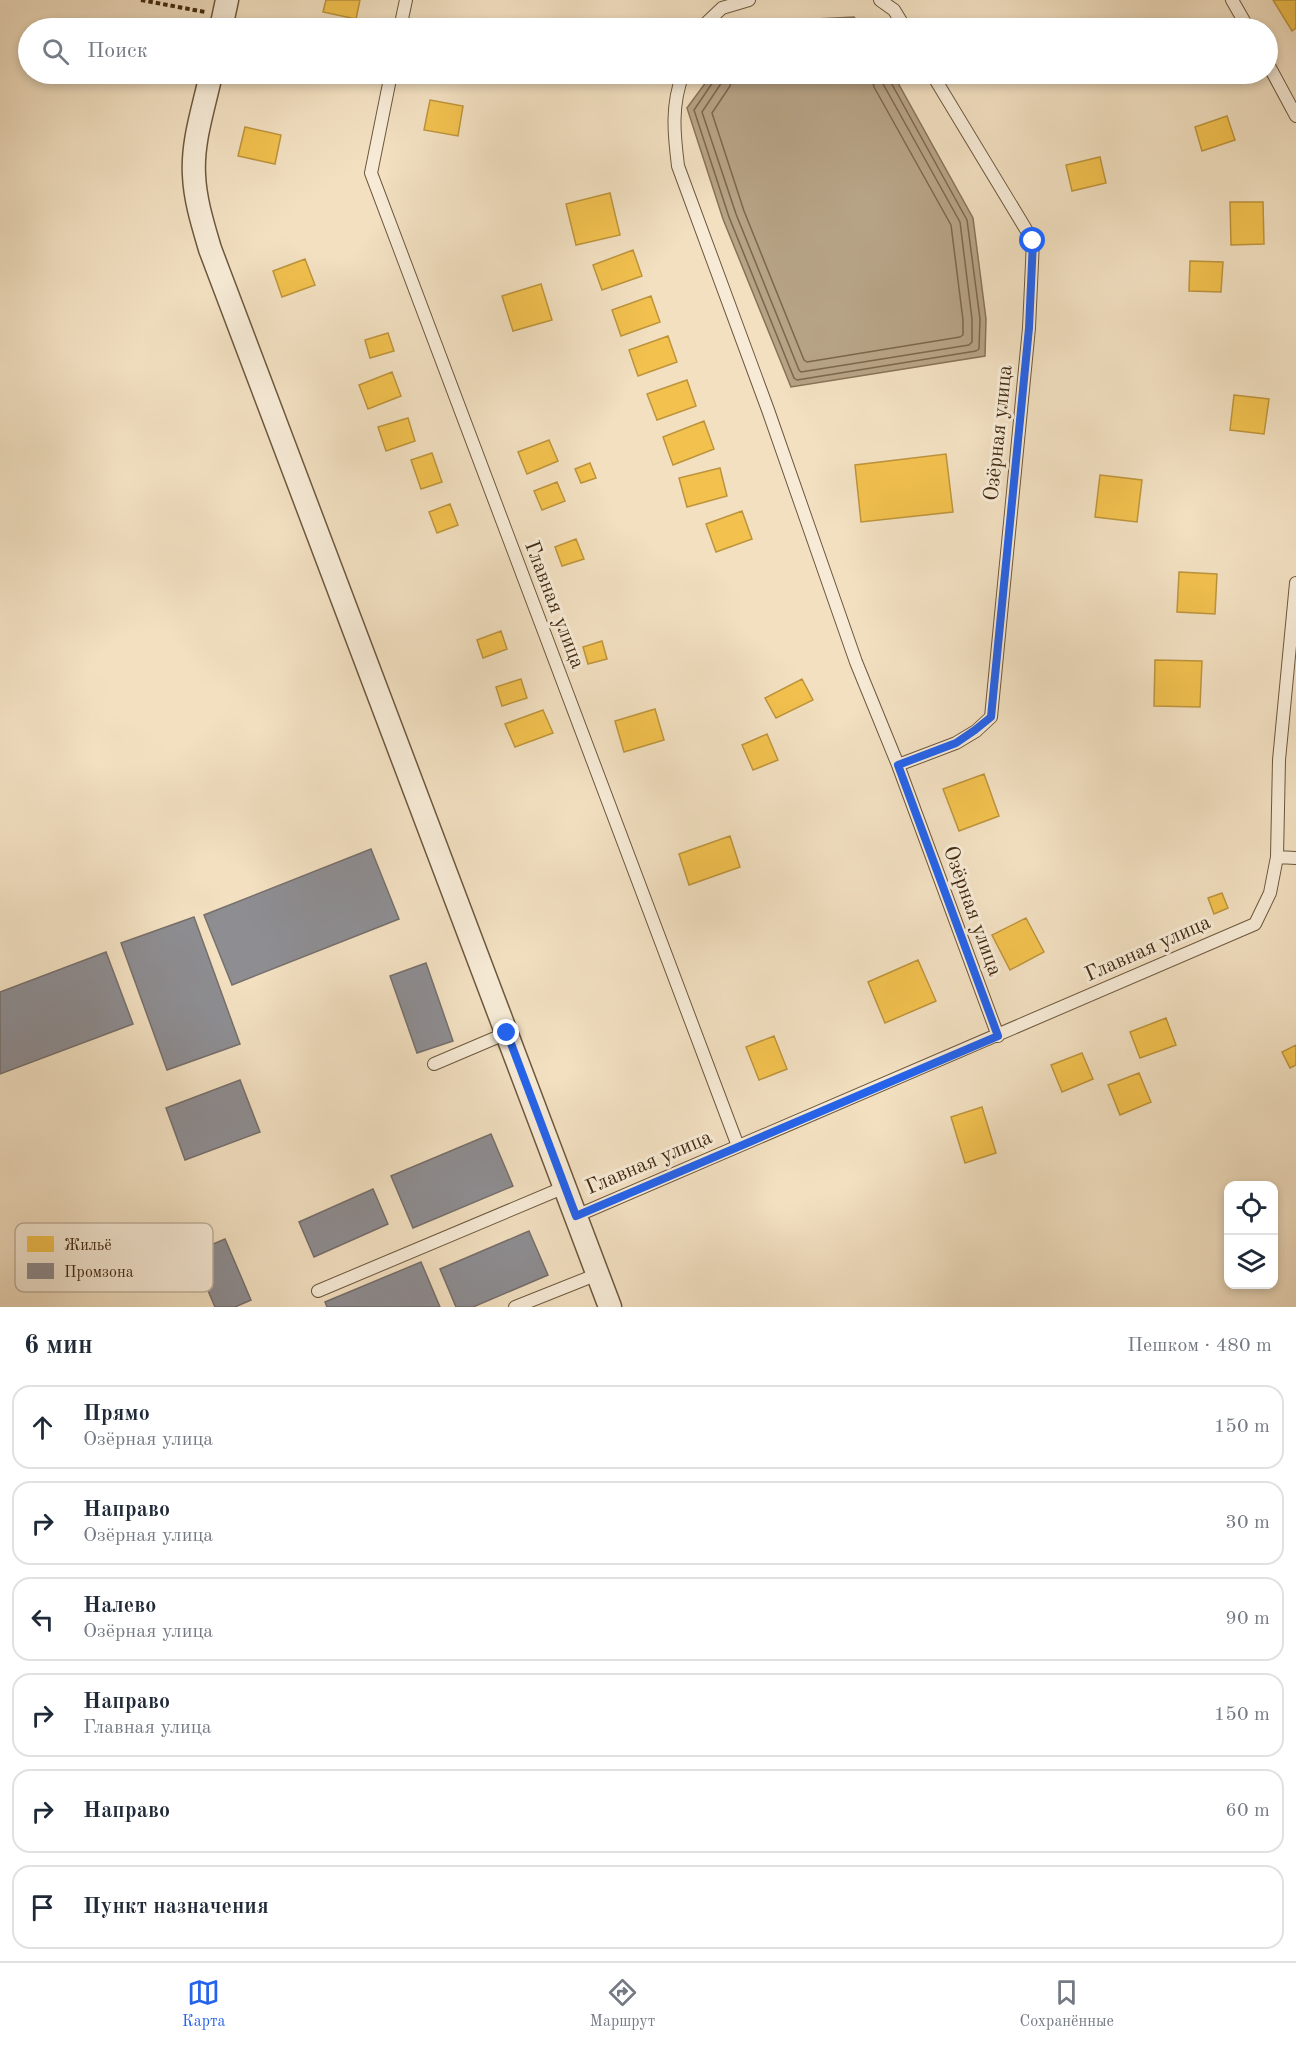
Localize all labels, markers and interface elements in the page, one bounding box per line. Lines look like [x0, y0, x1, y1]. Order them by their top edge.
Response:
search box [18, 18, 1278, 84]
icon: search [39, 35, 72, 68]
text: Поиск [87, 40, 148, 62]
route start [1019, 227, 1045, 253]
street label: Озёрная улица [981, 364, 1017, 502]
street label: Главная улица [520, 538, 588, 672]
street label: Озёрная улица [939, 843, 1005, 979]
street label: Главная улица [1082, 912, 1214, 986]
route end [493, 1019, 519, 1045]
street label: Главная улица [583, 1127, 715, 1199]
map controls [1224, 1181, 1278, 1289]
button: locate [1224, 1181, 1278, 1235]
legend [15, 1223, 213, 1292]
button: layers [1224, 1235, 1278, 1289]
text: Жильё [64, 1238, 112, 1254]
text: Промзона [64, 1265, 134, 1281]
text: 6 мин [24, 1333, 93, 1359]
text: Пешком · 480 m [1127, 1336, 1272, 1356]
text: Прямо [83, 1403, 150, 1425]
icon: ahead [26, 1411, 59, 1444]
text: 150 m [1214, 1417, 1270, 1437]
text: Озёрная улица [83, 1430, 213, 1450]
text: Направо [83, 1499, 170, 1521]
icon: right [26, 1507, 59, 1540]
text: 30 m [1225, 1513, 1270, 1533]
text: Озёрная улица [83, 1526, 213, 1546]
text: Налево [83, 1595, 156, 1617]
icon: left [26, 1603, 59, 1636]
text: 90 m [1225, 1609, 1270, 1629]
text: Озёрная улица [83, 1622, 213, 1642]
text: Направо [83, 1691, 170, 1713]
icon: right [26, 1699, 59, 1732]
text: 150 m [1214, 1705, 1270, 1725]
text: Главная улица [83, 1718, 212, 1738]
icon: right [26, 1795, 59, 1828]
text: Направо [83, 1800, 170, 1822]
text: 60 m [1225, 1801, 1270, 1821]
icon: arrive [26, 1891, 59, 1924]
text: Пункт назначения [83, 1896, 269, 1918]
tab: Карта [182, 1976, 225, 2032]
tab: Маршрут [590, 1976, 655, 2032]
tab: Сохранённые [1020, 1976, 1114, 2032]

